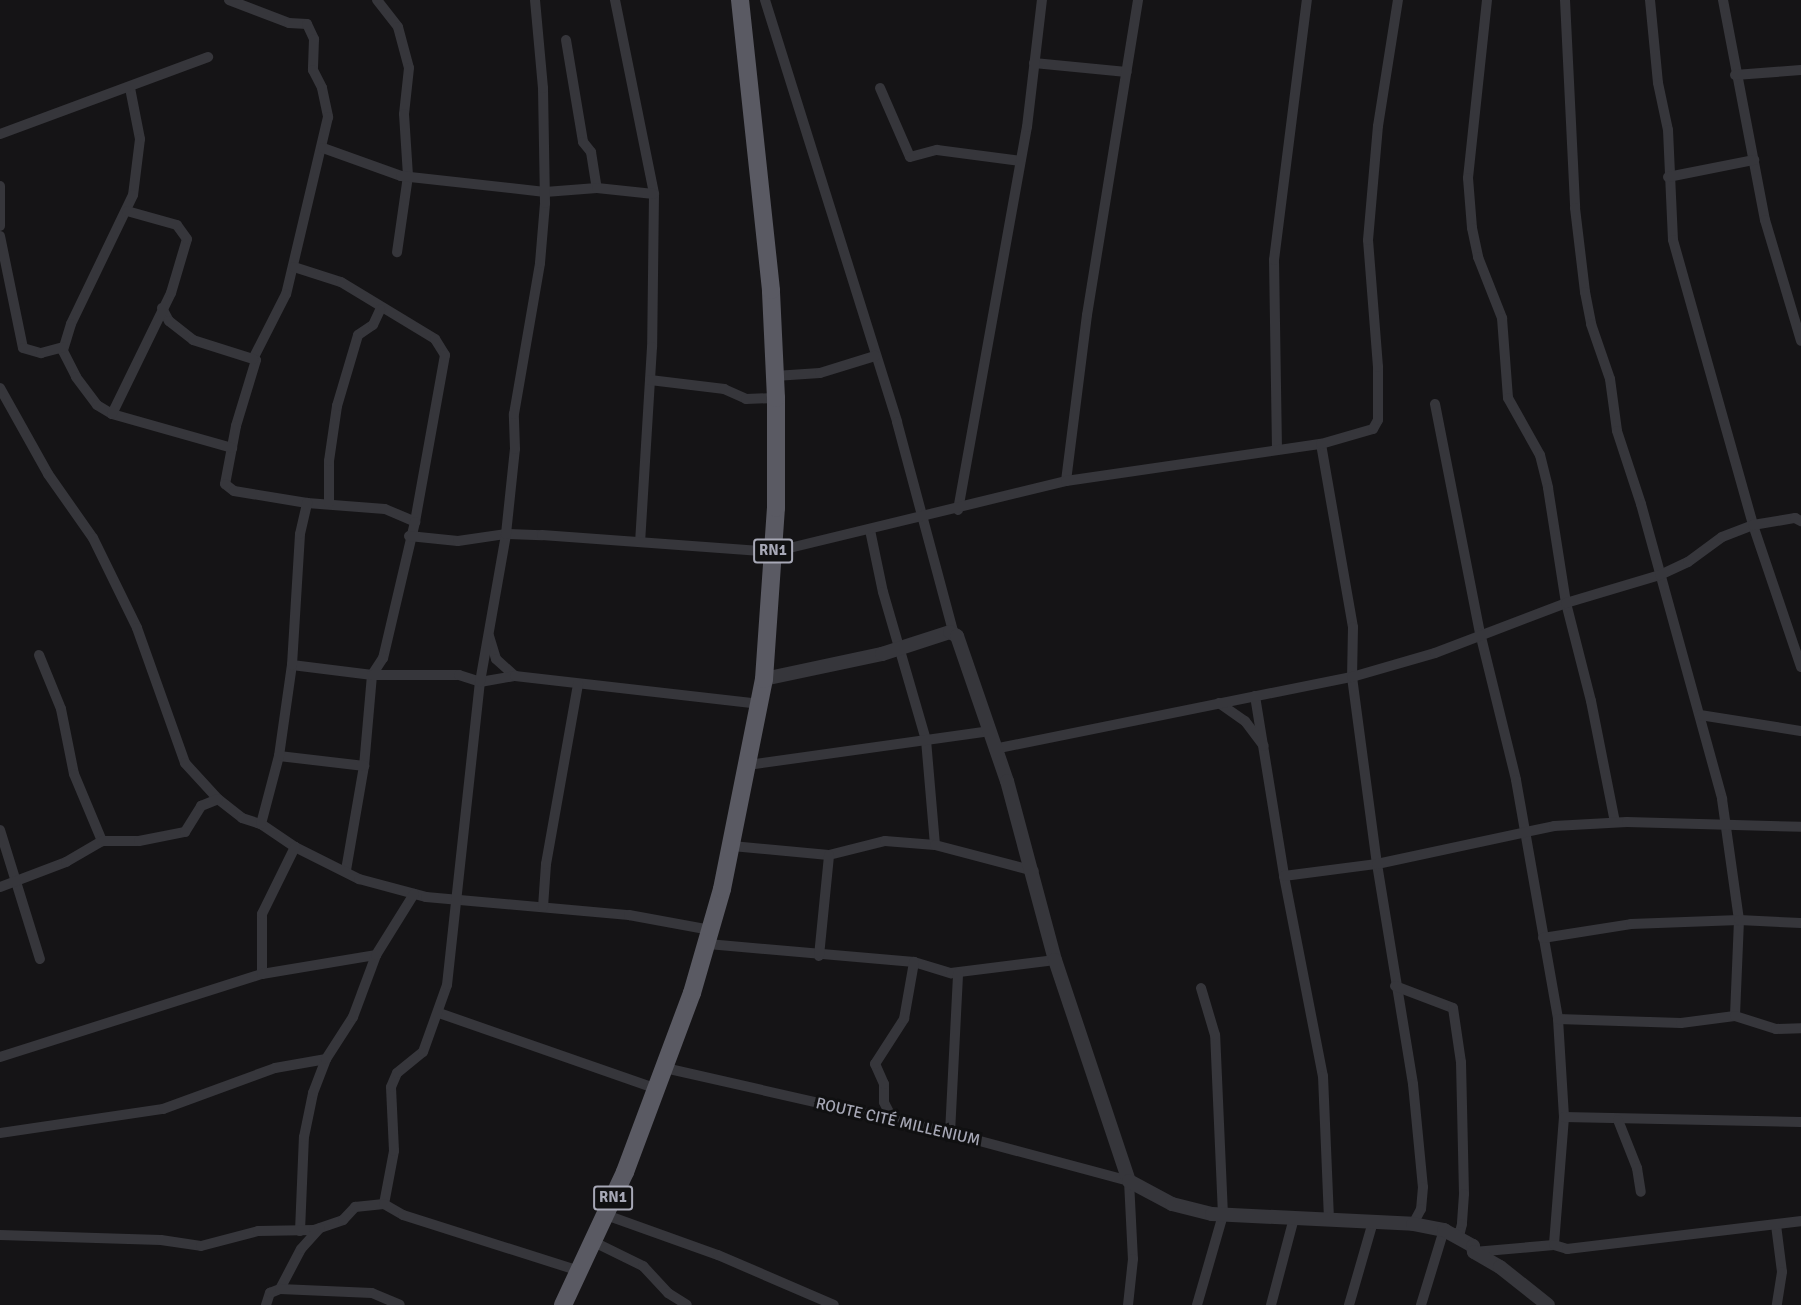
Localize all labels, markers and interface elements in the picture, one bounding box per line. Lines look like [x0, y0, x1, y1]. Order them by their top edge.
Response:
road number: RN1 [752, 539, 794, 563]
street label: ROUTE CITÉ MILLENIUM [814, 1094, 982, 1150]
road number: RN1 [592, 1186, 634, 1210]

